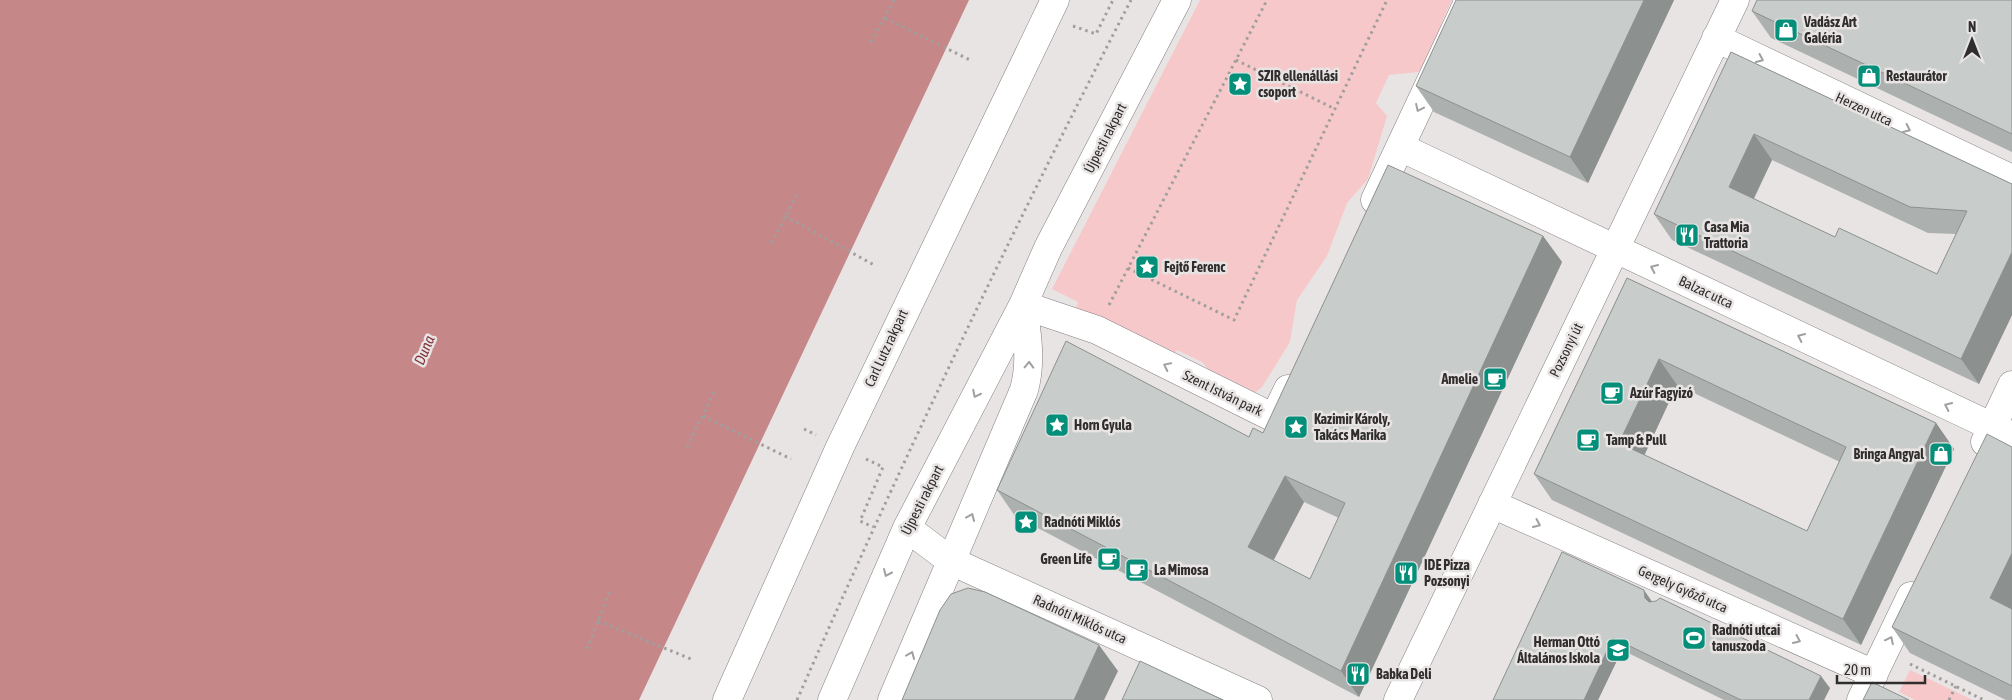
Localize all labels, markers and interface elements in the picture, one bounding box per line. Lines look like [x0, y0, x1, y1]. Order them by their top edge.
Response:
place label: Vadász Art Galéria [1803, 14, 1857, 46]
north arrow [1947, 15, 1997, 65]
shop icon: Vadász Art Galéria [1773, 17, 1799, 43]
text: N [1968, 19, 1976, 35]
one-way arrow [1755, 53, 1764, 64]
shop icon: Restaurátor [1856, 63, 1882, 89]
place label: SZIR ellenállási csoport [1258, 68, 1338, 100]
place label: Restaurátor [1886, 68, 1947, 84]
place icon: SZIR ellenállási csoport [1227, 71, 1253, 97]
street label: Herzen utca [1833, 89, 1895, 129]
street label: Újpesti rakpart [1081, 100, 1129, 176]
one-way arrow [1415, 103, 1425, 112]
one-way arrow [1902, 123, 1911, 133]
place label: Casa Mia Trattoria [1704, 219, 1750, 251]
restaurant icon: Casa Mia Trattoria [1674, 222, 1700, 248]
place icon: Fejtő Ferenc [1134, 254, 1160, 280]
place label: Fejtő Ferenc [1164, 259, 1226, 275]
one-way arrow [1650, 263, 1659, 274]
street label: Balzac utca [1676, 273, 1736, 311]
street label: Carl Lutz rakpart [861, 307, 911, 389]
street label: Pozsonyi út [1546, 320, 1586, 380]
one-way arrow [1797, 332, 1806, 343]
water label: Duna [410, 333, 438, 367]
one-way arrow [1023, 361, 1034, 369]
one-way arrow [1163, 362, 1172, 372]
cafe icon: Amelie [1482, 366, 1508, 392]
street label: Szent István park [1181, 367, 1265, 419]
place label: Amelie [1440, 371, 1478, 387]
cafe icon: Azúr Fagyizó [1599, 380, 1625, 406]
place label: Azúr Fagyizó [1629, 385, 1693, 401]
one-way arrow [973, 389, 983, 398]
one-way arrow [1944, 402, 1953, 412]
place label: Kazimir Károly, Takács Marika [1314, 411, 1390, 443]
place icon: Horn Gyula [1044, 412, 1070, 438]
place icon: Kazimir Károly, Takács Marika [1283, 414, 1309, 440]
place label: Horn Gyula [1074, 417, 1132, 433]
cafe icon: Tamp & Pull [1575, 427, 1601, 453]
place label: Tamp & Pull [1606, 432, 1667, 448]
shop icon: Bringa Angyal [1928, 441, 1954, 467]
place label: Bringa Angyal [1854, 446, 1924, 462]
street label: Újpesti rakpart [898, 462, 946, 538]
place icon: Radnóti Miklós [1013, 509, 1039, 535]
one-way arrow [964, 513, 975, 522]
place label: Radnóti Miklós [1044, 514, 1121, 530]
one-way arrow [1532, 517, 1541, 528]
cafe icon: Green Life [1096, 546, 1122, 572]
place label: Green Life [1040, 551, 1092, 567]
cafe icon: La Mimosa [1124, 557, 1150, 583]
place label: IDE Pizza Pozsonyi [1424, 557, 1470, 589]
restaurant icon: IDE Pizza Pozsonyi [1393, 560, 1419, 586]
place label: La Mimosa [1154, 562, 1209, 578]
street label: Gergely Győző utca [1636, 562, 1730, 616]
one-way arrow [883, 568, 894, 577]
street label: Radnóti Miklós utca [1031, 591, 1129, 647]
place label: Radnóti utcai tanuszoda [1711, 622, 1780, 654]
sports icon: Radnóti utcai tanuszoda [1681, 625, 1707, 651]
one-way arrow [1792, 633, 1801, 644]
place label: Herman Ottó Általános Iskola [1516, 634, 1600, 666]
one-way arrow [1884, 636, 1894, 645]
school or university icon: Herman Ottó Általános Iskola [1605, 637, 1631, 663]
one-way arrow [905, 651, 915, 660]
scale bar [1837, 652, 1924, 684]
restaurant icon: Babka Deli [1345, 661, 1371, 687]
text: 20 m [1844, 661, 1871, 678]
place label: Babka Deli [1376, 666, 1432, 682]

